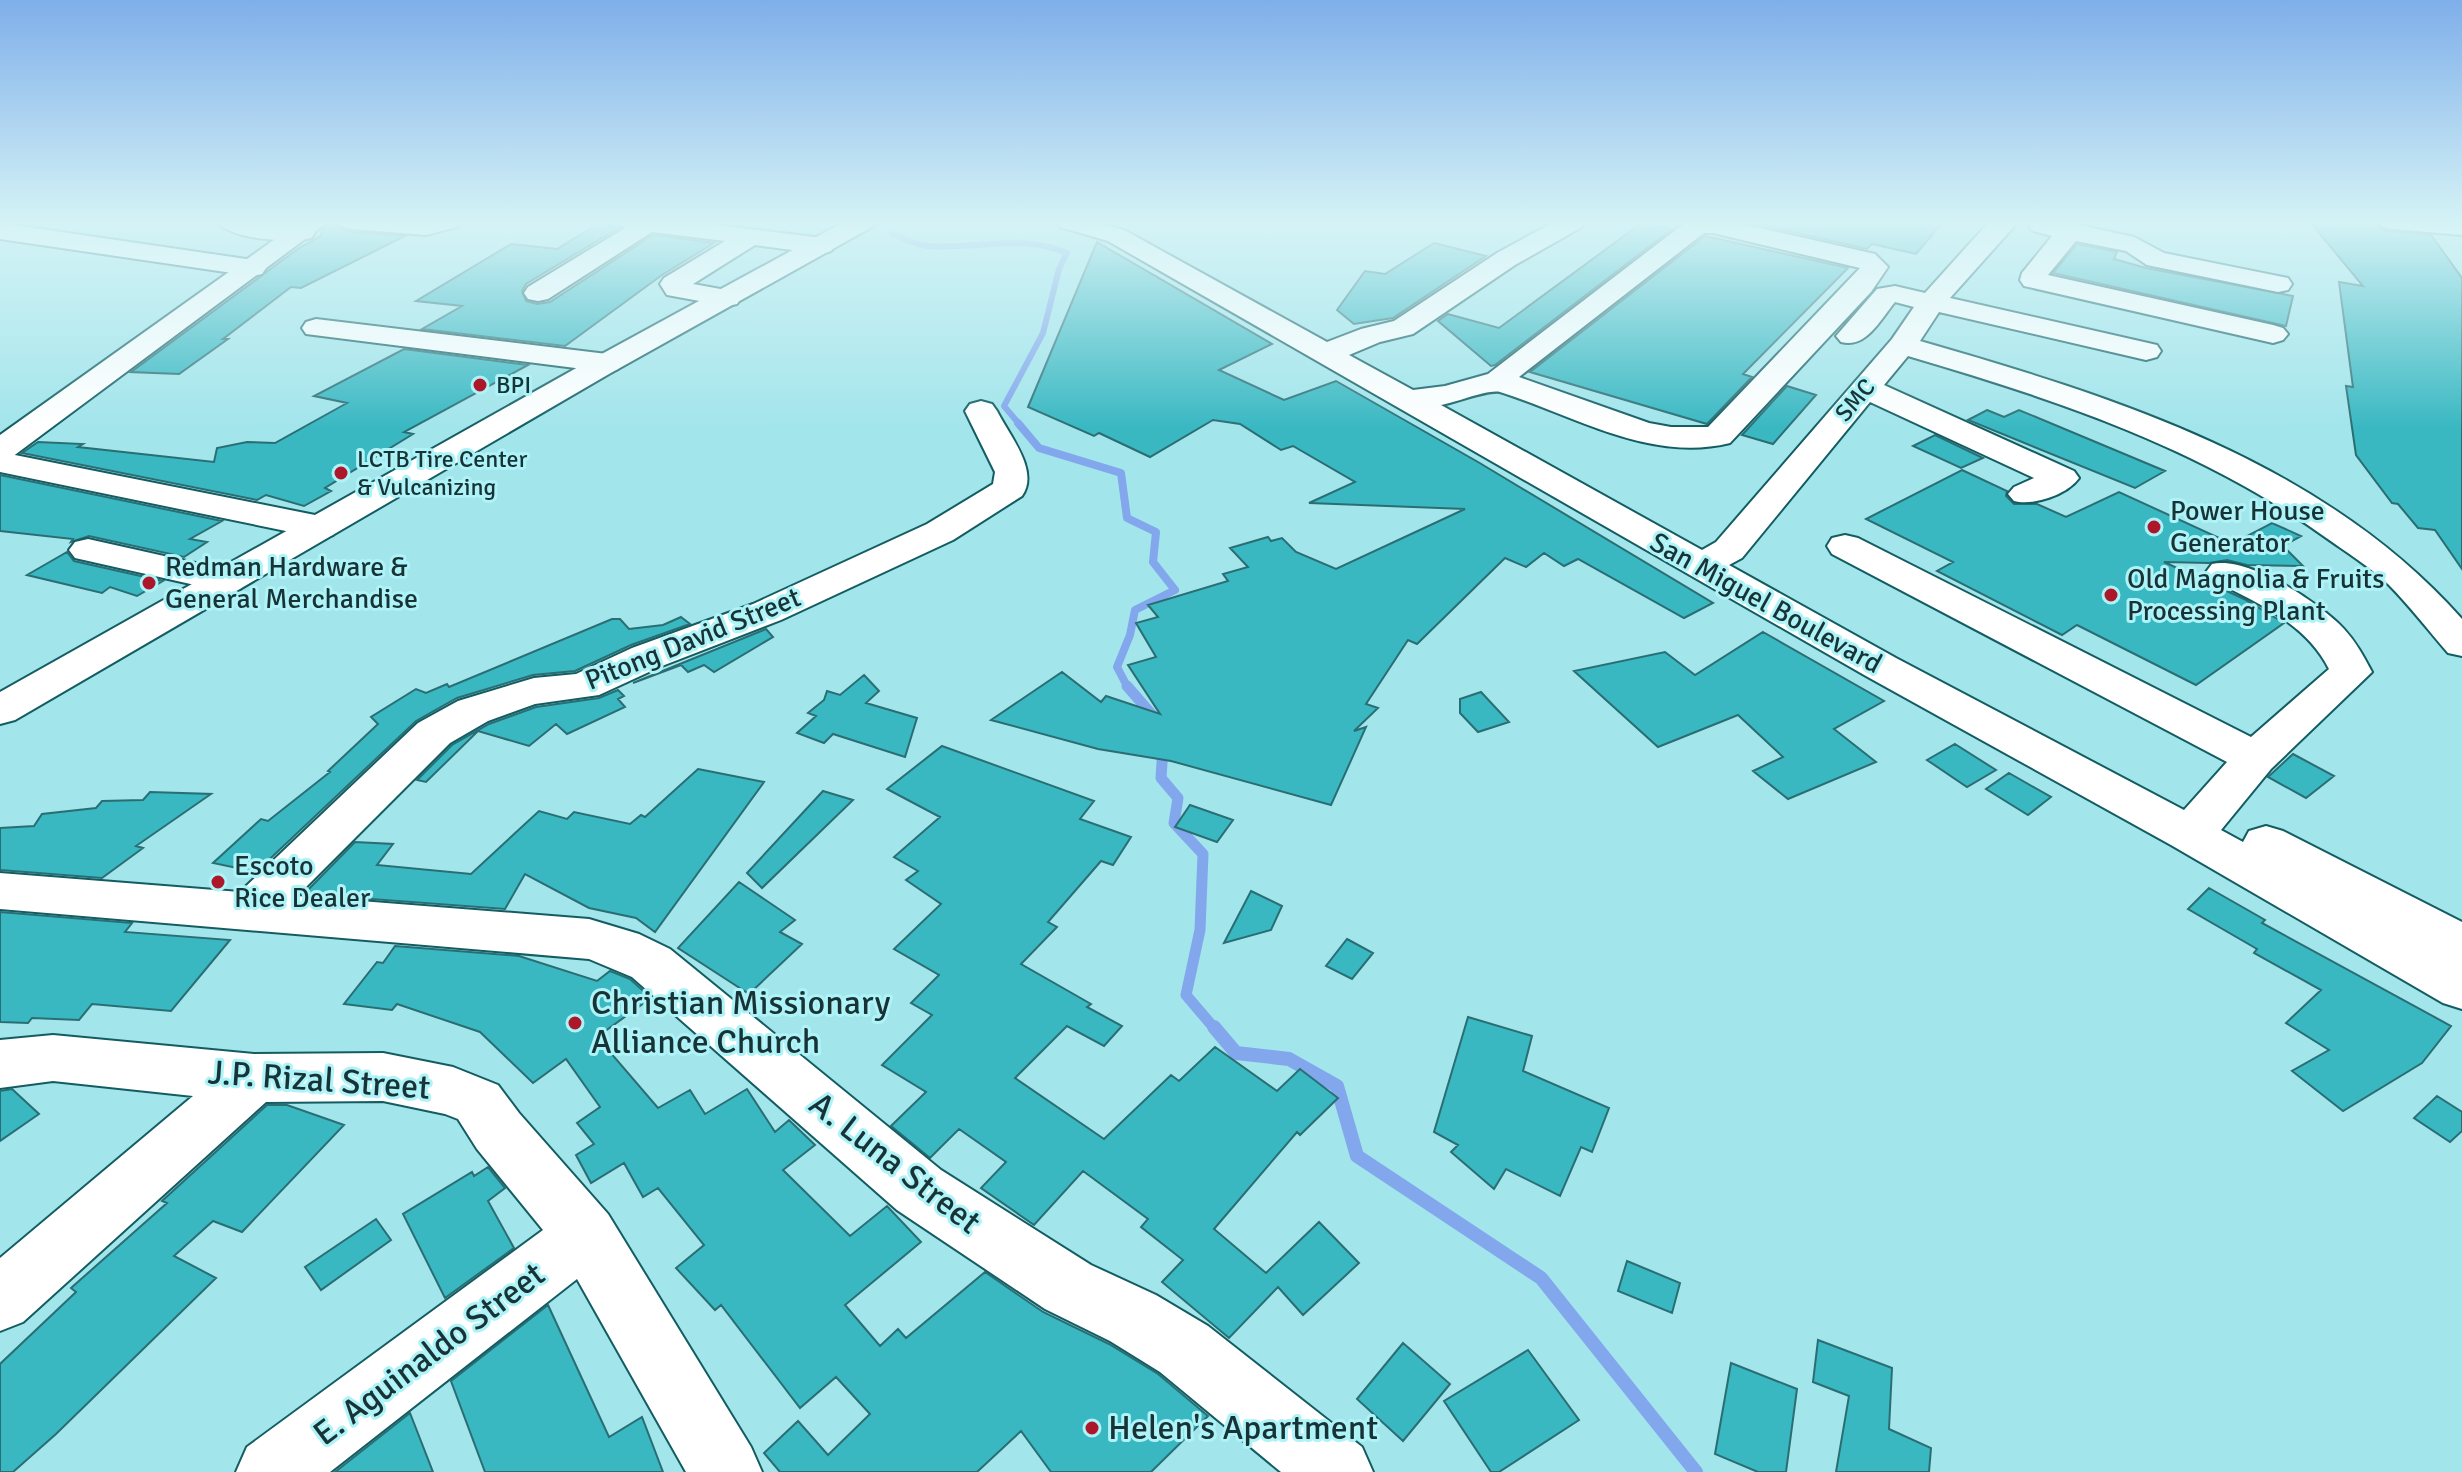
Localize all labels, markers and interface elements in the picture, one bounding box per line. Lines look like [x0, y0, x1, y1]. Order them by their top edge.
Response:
place label: BPI [496, 370, 531, 400]
street label: SMC [1828, 372, 1882, 428]
marker: BPI [471, 376, 489, 394]
place label: LCTB Tire Center & Vulcanizing [357, 444, 528, 502]
marker: LCTB Tire Center & Vulcanizing [332, 464, 350, 482]
place label: Power House Generator [2170, 494, 2325, 560]
marker: Power House Generator [2145, 518, 2163, 536]
street label: San Miguel Boulevard [1644, 525, 1888, 681]
place label: Redman Hardware & General Merchandise [165, 550, 418, 616]
place label: Old Magnolia & Fruits Processing Plant [2127, 562, 2384, 628]
marker: Redman Hardware & General Merchandise [140, 574, 158, 592]
street label: Pitong David Street [580, 580, 806, 698]
marker: Old Magnolia & Fruits Processing Plant [2102, 586, 2120, 604]
place label: Escoto Rice Dealer [234, 849, 371, 915]
marker: Escoto Rice Dealer [209, 873, 227, 891]
place label: Christian Missionary Alliance Church [591, 982, 890, 1063]
marker: Christian Missionary Alliance Church [566, 1014, 584, 1032]
street label: J.P. Rizal Street [206, 1051, 432, 1109]
street label: A. Luna Street [801, 1083, 989, 1243]
street label: E. Aguinaldo Street [305, 1253, 553, 1455]
place label: Helen's Apartment [1108, 1407, 1378, 1449]
marker: Helen's Apartment [1083, 1419, 1101, 1437]

